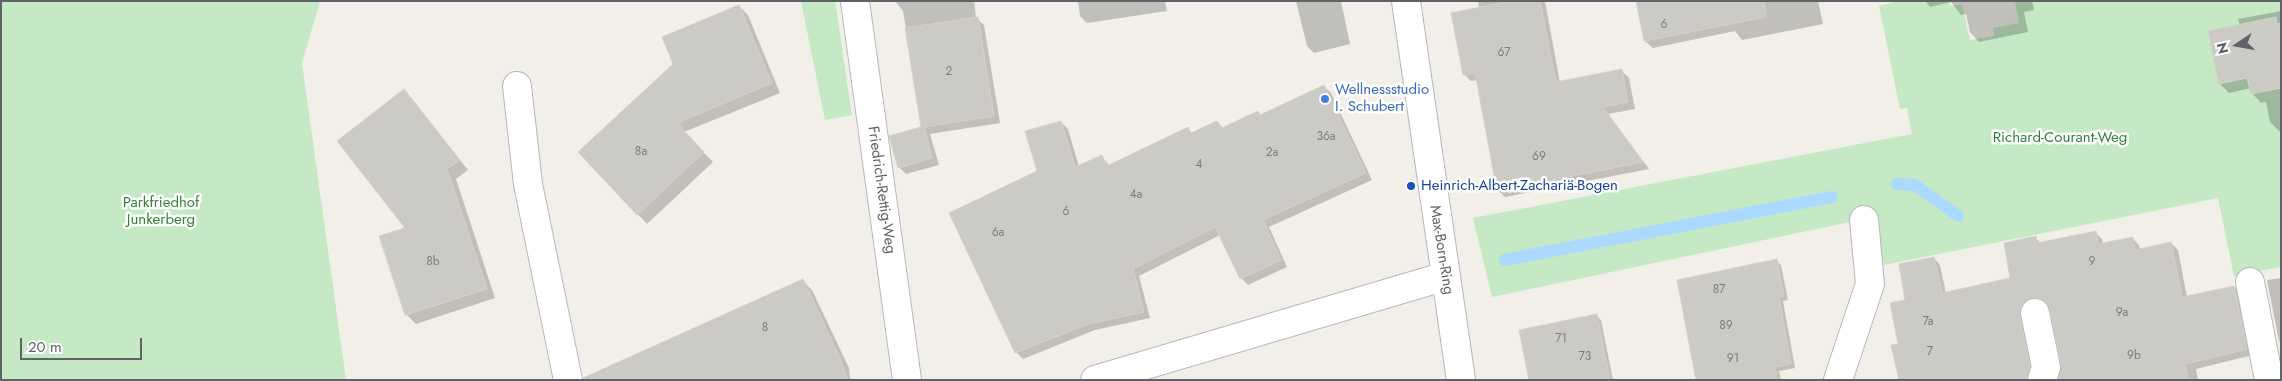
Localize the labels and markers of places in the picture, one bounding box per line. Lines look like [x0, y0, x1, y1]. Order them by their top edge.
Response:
place label: Wellnessstudio I. Schubert [1335, 81, 1429, 116]
marker: Wellnessstudio I. Schubert [1319, 93, 1331, 105]
place label: Heinrich-Albert-Zachariä-Bogen [1421, 177, 1618, 195]
marker: Heinrich-Albert-Zachariä-Bogen [1405, 180, 1417, 192]

